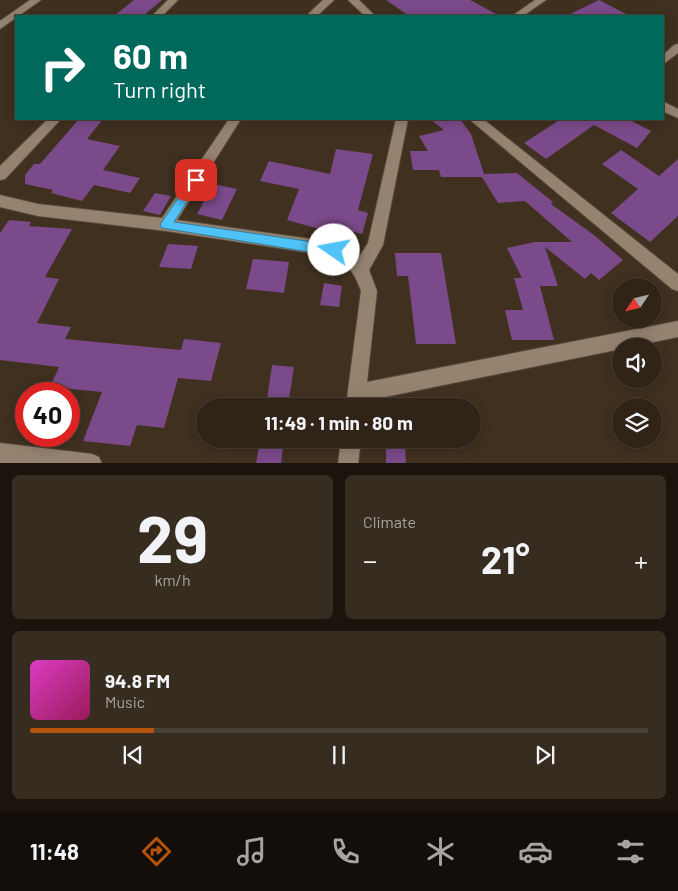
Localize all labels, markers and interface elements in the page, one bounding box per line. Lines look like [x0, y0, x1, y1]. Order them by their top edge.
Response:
text: 60 m [113, 34, 188, 76]
icon: right [30, 35, 95, 100]
text: Turn right [113, 76, 206, 102]
pin [175, 159, 217, 201]
icon: arrive [182, 166, 210, 194]
position arrow [307, 223, 359, 275]
north arrow [612, 278, 662, 328]
map controls [612, 278, 662, 448]
button: sound [612, 338, 662, 388]
speed limit sign: 40 [15, 382, 80, 447]
button: layers [612, 398, 662, 448]
text: 11:49 · 1 min · 80 m [264, 411, 413, 434]
text: 29 [137, 498, 208, 576]
text: Climate [363, 512, 416, 531]
text: 21° [481, 536, 530, 582]
text: − [363, 543, 377, 577]
text: + [634, 543, 648, 577]
text: km/h [154, 570, 191, 589]
text: 94.8 FM [105, 669, 170, 692]
text: Music [105, 692, 145, 711]
icon: previous [119, 741, 147, 769]
icon: pause [325, 741, 353, 769]
icon: next [531, 741, 559, 769]
icon: directions [139, 834, 174, 869]
icon: music [234, 834, 269, 869]
icon: phone [328, 834, 363, 869]
icon: climate [423, 834, 458, 869]
icon: car [518, 834, 553, 869]
icon: filters [613, 834, 648, 869]
text: 11:48 [30, 838, 79, 864]

